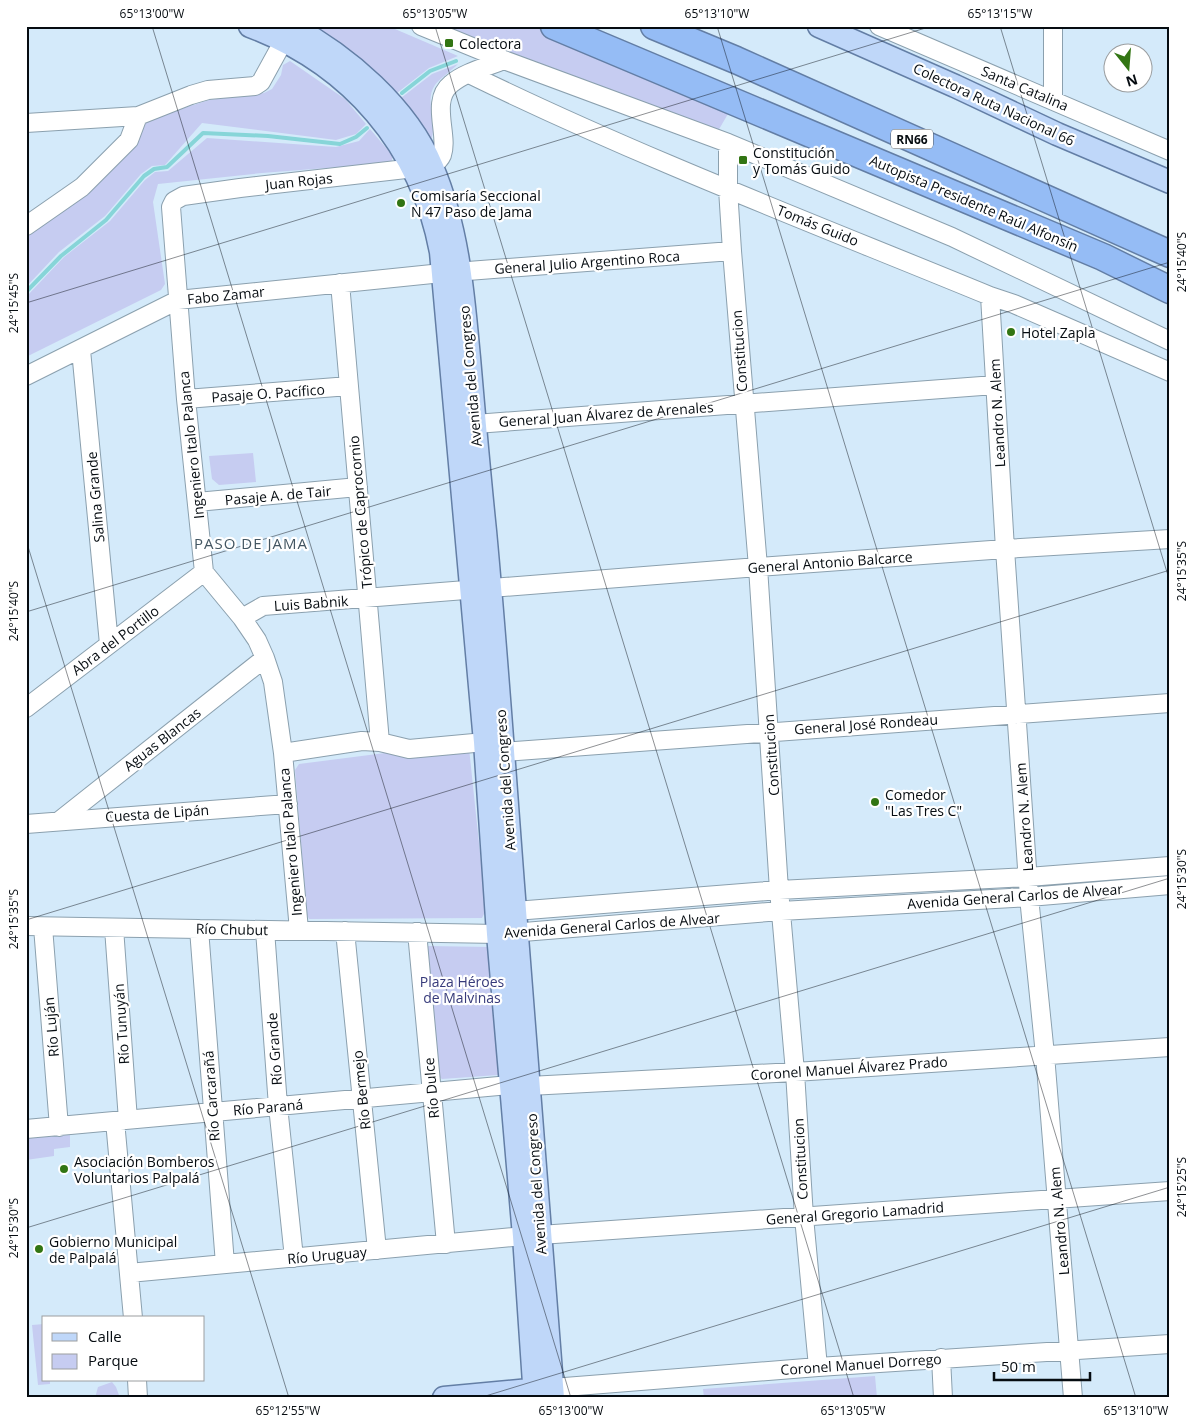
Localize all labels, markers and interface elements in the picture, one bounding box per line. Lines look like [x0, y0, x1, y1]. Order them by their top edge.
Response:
text: 65°13'00"W [120, 5, 184, 22]
text: 65°13'05"W [403, 5, 467, 22]
text: 65°13'10"W [685, 5, 749, 22]
text: 65°13'15"W [968, 5, 1032, 22]
place label: Colectora [459, 34, 521, 53]
marker: Colectora [443, 37, 455, 49]
north arrow [1104, 42, 1154, 92]
street label: Colectora Ruta Nacional 66 [910, 58, 1078, 150]
street label: Santa Catalina [978, 61, 1072, 115]
text: N [1124, 70, 1140, 92]
road number: RN66 [891, 130, 933, 148]
place label: Constitución y Tomás Guido [753, 143, 850, 178]
street label: Autopista Presidente Raúl Alfonsín [867, 150, 1081, 256]
marker: Constitución y Tomás Guido [737, 154, 749, 166]
street label: Juan Rojas [262, 168, 334, 194]
place label: Comisaría Seccional N 47 Paso de Jama [411, 186, 541, 221]
marker: Comisaría Seccional N 47 Paso de Jama [395, 197, 407, 209]
street label: Tomás Guido [774, 200, 862, 250]
text: 24°15'40"S [1173, 232, 1190, 292]
street label: General Julio Argentino Roca [494, 246, 680, 278]
text: 24°15'45"S [5, 273, 22, 333]
street label: Fabo Zamar [186, 281, 266, 309]
street label: Avenida del Congreso [454, 305, 486, 447]
street label: Constitucion [727, 310, 751, 392]
place label: Hotel Zapla [1021, 323, 1095, 342]
marker: Hotel Zapla [1005, 326, 1017, 338]
street label: Leandro N. Alem [985, 358, 1009, 468]
street label: Ingeniero Italo Palanca [174, 370, 208, 520]
street label: Pasaje O. Pacífico [211, 380, 325, 406]
street label: General Juan Álvarez de Arenales [498, 397, 714, 431]
street label: Trópico de Caprocornio [344, 435, 376, 589]
street label: Salina Grande [82, 451, 108, 543]
street label: Pasaje A. de Tair [224, 481, 332, 509]
district label: PASO DE JAMA [194, 533, 308, 553]
text: 24°15'35"S [1173, 541, 1190, 601]
street label: General Antonio Balcarce [747, 547, 913, 577]
text: 24°15'40"S [5, 581, 22, 641]
street label: Luis Babnik [273, 591, 350, 615]
street label: Abra del Portillo [67, 601, 163, 679]
street label: Aguas Blancas [119, 703, 205, 775]
street label: Avenida del Congreso [491, 709, 519, 851]
street label: General José Rondeau [794, 710, 938, 738]
street label: Constitucion [759, 714, 783, 796]
street label: Leandro N. Alem [1011, 762, 1037, 872]
street label: Ingeniero Italo Palanca [274, 767, 306, 917]
place label: Comedor "Las Tres C" [885, 785, 962, 820]
marker: Comedor "Las Tres C" [869, 796, 881, 808]
street label: Cuesta de Lipán [104, 800, 210, 826]
text: 24°15'30"S [1173, 849, 1190, 909]
street label: Avenida General Carlos de Alvear [906, 879, 1124, 913]
text: 24°15'35"S [5, 889, 22, 949]
street label: Avenida General Carlos de Alvear [503, 908, 721, 942]
street label: Río Chubut [196, 919, 268, 939]
park label: Plaza Héroes de Malvinas [420, 972, 505, 1007]
street label: Río Tunuyán [109, 983, 133, 1065]
street label: Río Luján [39, 996, 63, 1058]
street label: Río Grande [262, 1012, 286, 1086]
street label: Río Bermejo [347, 1049, 375, 1131]
street label: Río Carcarañá [198, 1050, 224, 1142]
street label: Coronel Manuel Álvarez Prado [750, 1052, 948, 1084]
street label: Río Dulce [419, 1057, 443, 1119]
street label: Río Paraná [232, 1094, 304, 1120]
street label: Avenida del Congreso [522, 1113, 550, 1255]
street label: Constitucion [788, 1118, 812, 1200]
place label: Asociación Bomberos Voluntarios Palpalá [74, 1152, 215, 1187]
text: 24°15'25"S [1173, 1157, 1190, 1217]
marker: Asociación Bomberos Voluntarios Palpalá [58, 1163, 70, 1175]
street label: Leandro N. Alem [1045, 1166, 1073, 1276]
street label: General Gregorio Lamadrid [765, 1197, 945, 1229]
text: 24°15'30"S [5, 1198, 22, 1258]
place label: Gobierno Municipal de Palpalá [49, 1232, 177, 1267]
street label: Río Uruguay [286, 1242, 369, 1268]
marker: Gobierno Municipal de Palpalá [33, 1243, 45, 1255]
legend [42, 1316, 205, 1382]
text: Calle [88, 1326, 122, 1346]
street label: Coronel Manuel Dorrego [780, 1349, 942, 1379]
scale bar [994, 1349, 1090, 1381]
text: Parque [88, 1350, 138, 1370]
text: 50 m [1001, 1356, 1036, 1376]
text: 65°12'55"W [256, 1402, 320, 1419]
text: 65°13'00"W [539, 1402, 603, 1419]
text: 65°13'05"W [821, 1402, 885, 1419]
text: 65°13'10"W [1104, 1402, 1168, 1419]

